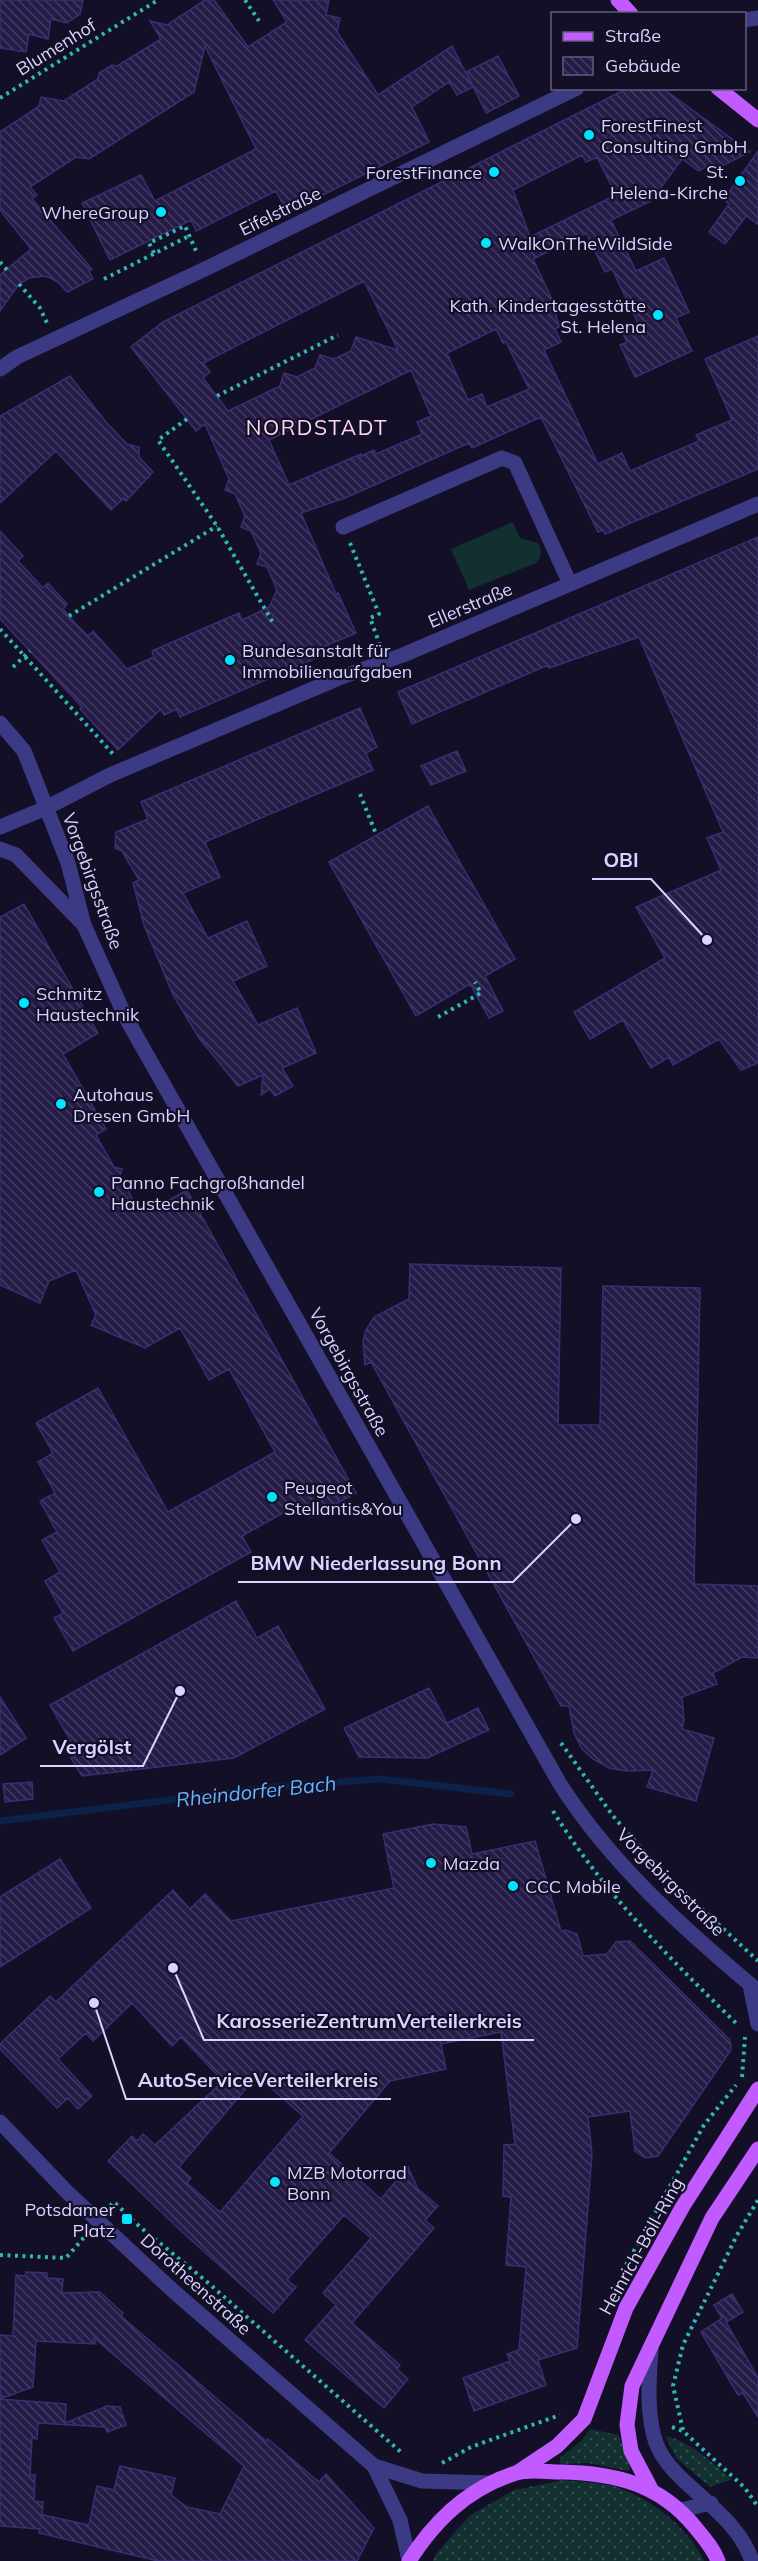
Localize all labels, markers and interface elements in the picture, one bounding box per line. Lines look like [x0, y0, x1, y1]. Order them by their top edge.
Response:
legend [551, 12, 746, 90]
street label: Blumenhof [12, 13, 101, 81]
text: Straße [605, 24, 661, 47]
text: Gebäude [605, 54, 681, 77]
place label: ForestFinest Consulting GmbH [601, 114, 747, 158]
marker: ForestFinest Consulting GmbH [582, 128, 596, 142]
place label: St. Helena-Kirche [610, 160, 728, 204]
place label: ForestFinance [366, 161, 482, 184]
marker: ForestFinance [487, 165, 501, 179]
marker: St. Helena-Kirche [733, 174, 747, 188]
street label: Eifelstraße [235, 181, 325, 241]
place label: WhereGroup [41, 201, 149, 224]
marker: WhereGroup [154, 205, 168, 219]
place label: WalkOnTheWildSide [498, 232, 672, 255]
marker: WalkOnTheWildSide [479, 236, 493, 250]
place label: Kath. Kindertagesstätte St. Helena [450, 294, 646, 338]
marker: Kath. Kindertagesstätte St. Helena [651, 308, 665, 322]
district label: NORDSTADT [246, 414, 388, 440]
street label: Ellerstraße [425, 577, 515, 633]
place label: Bundesanstalt für Immobilienaufgaben [242, 639, 412, 683]
marker: Bundesanstalt für Immobilienaufgaben [223, 653, 237, 667]
street label: Vorgebirgsstraße [58, 810, 128, 952]
callout: OBI [592, 841, 651, 879]
text: OBI [603, 847, 639, 872]
place label: Schmitz Haustechnik [36, 982, 140, 1026]
marker: Schmitz Haustechnik [17, 996, 31, 1010]
place label: Autohaus Dresen GmbH [73, 1083, 190, 1127]
marker: Autohaus Dresen GmbH [54, 1097, 68, 1111]
place label: Panno Fachgroßhandel Haustechnik [111, 1171, 305, 1215]
marker: Panno Fachgroßhandel Haustechnik [92, 1185, 106, 1199]
street label: Vorgebirgsstraße [304, 1304, 394, 1440]
place label: Peugeot Stellantis&You [284, 1476, 402, 1520]
marker: Peugeot Stellantis&You [265, 1490, 279, 1504]
callout: BMW Niederlassung Bonn [238, 1544, 513, 1582]
text: BMW Niederlassung Bonn [251, 1550, 501, 1575]
callout: Vergölst [40, 1728, 143, 1766]
text: Vergölst [52, 1734, 132, 1759]
water label: Rheindorfer Bach [175, 1770, 337, 1812]
street label: Vorgebirgsstraße [612, 1823, 730, 1941]
place label: Mazda [443, 1852, 500, 1875]
marker: Mazda [424, 1856, 438, 1870]
place label: CCC Mobile [525, 1875, 621, 1898]
marker: CCC Mobile [506, 1879, 520, 1893]
callout: KarosserieZentrumVerteilerkreis [204, 2002, 534, 2040]
text: KarosserieZentrumVerteilerkreis [216, 2008, 522, 2033]
callout: AutoServiceVerteilerkreis [126, 2061, 391, 2099]
text: AutoServiceVerteilerkreis [138, 2067, 378, 2092]
place label: MZB Motorrad Bonn [287, 2161, 407, 2205]
street label: Heinrich-Böll-Ring [594, 2173, 688, 2319]
marker: MZB Motorrad Bonn [268, 2175, 282, 2189]
place label: Potsdamer Platz [25, 2198, 115, 2242]
marker: Potsdamer Platz [120, 2212, 134, 2226]
street label: Dorotheenstraße [136, 2228, 256, 2340]

